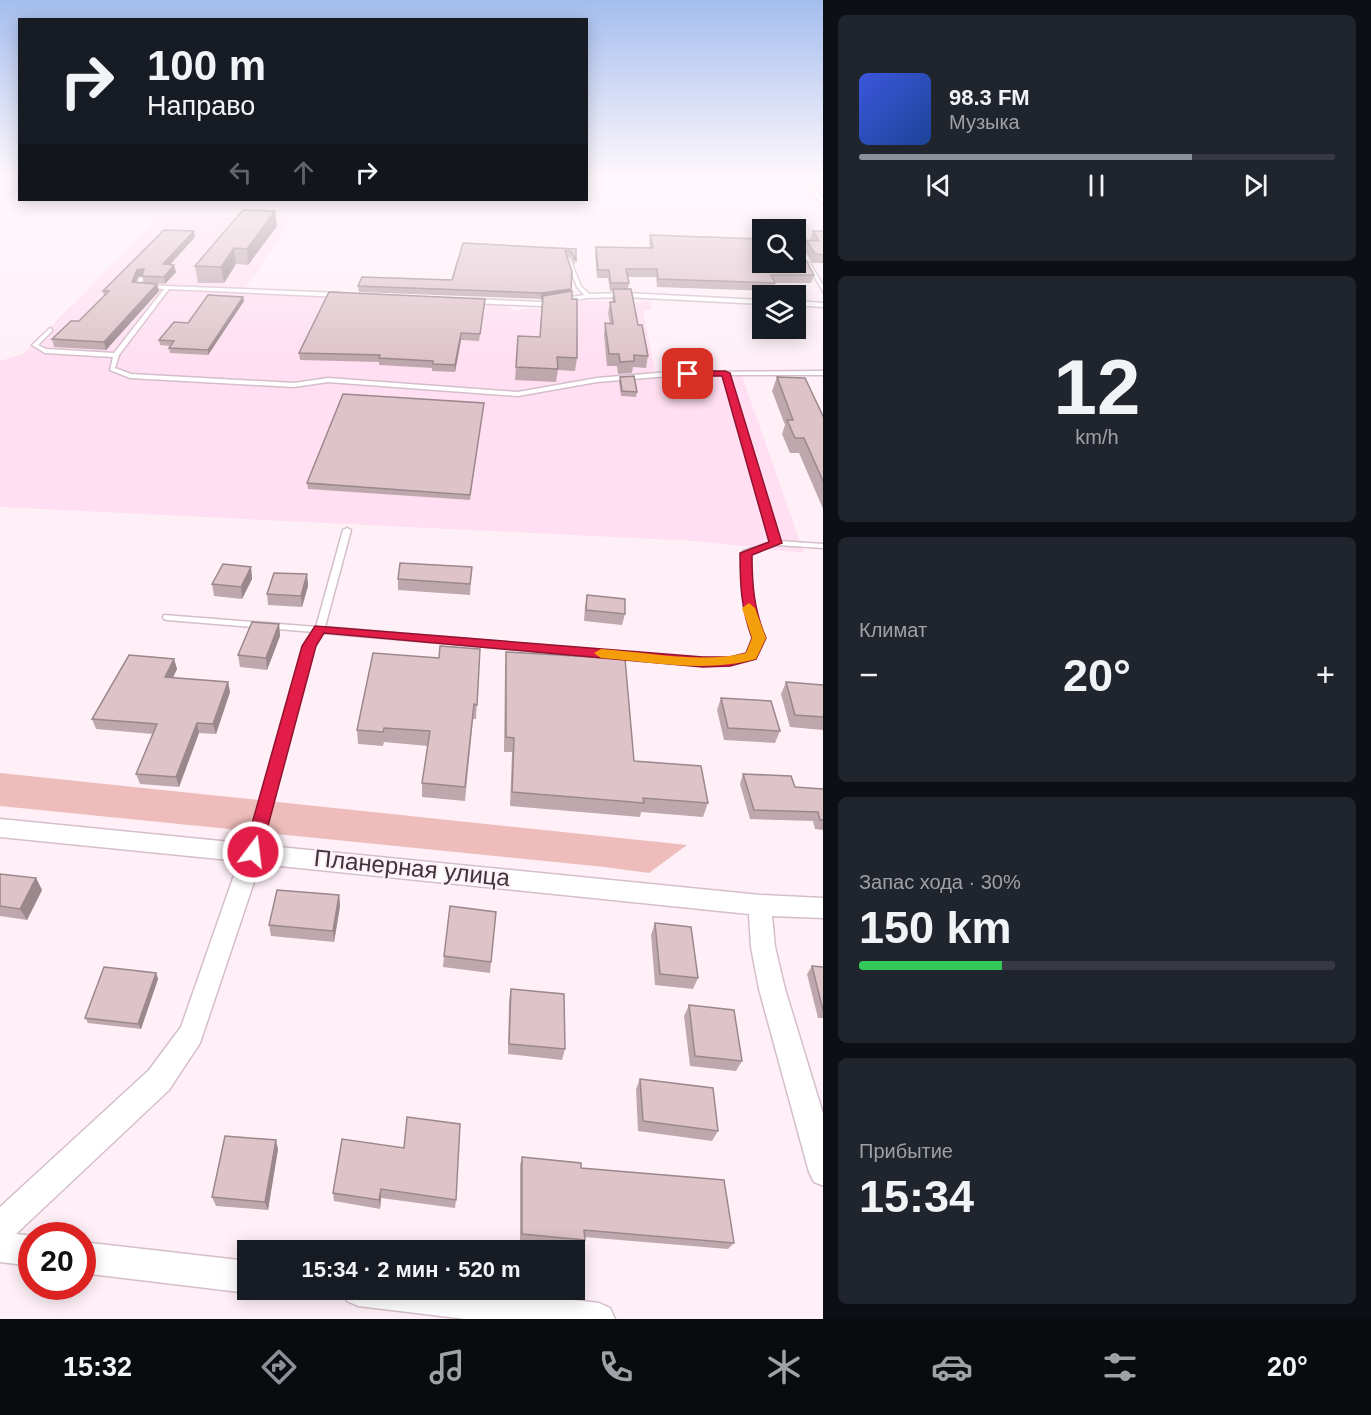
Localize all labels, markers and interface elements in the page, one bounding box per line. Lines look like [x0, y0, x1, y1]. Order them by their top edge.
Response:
icon: right [48, 42, 126, 120]
text: 100 m [147, 42, 266, 89]
text: 98.3 FM [949, 85, 1030, 110]
text: Направо [147, 91, 255, 121]
text: Музыка [949, 111, 1020, 133]
icon: left [224, 156, 257, 189]
icon: ahead [287, 156, 320, 189]
icon: right [350, 156, 383, 189]
icon: previous [922, 169, 955, 202]
icon: pause [1080, 169, 1113, 202]
icon: next [1239, 169, 1272, 202]
map controls [752, 219, 806, 339]
button: search [752, 219, 806, 273]
button: layers [752, 285, 806, 339]
text: 12 [1054, 343, 1140, 431]
pin [662, 348, 713, 399]
icon: arrive [671, 357, 704, 390]
text: km/h [1075, 426, 1119, 448]
text: Климат [859, 619, 927, 641]
text: 20° [1063, 650, 1131, 701]
text: − [859, 656, 878, 693]
text: + [1316, 656, 1335, 693]
position arrow [221, 820, 285, 884]
street label: Планерная улица [313, 844, 512, 891]
text: Запас хода · 30% [859, 871, 1021, 893]
text: 150 km [859, 902, 1012, 953]
text: Прибытие [859, 1140, 953, 1162]
text: 15:34 [859, 1171, 974, 1222]
speed limit sign: 20 [18, 1222, 96, 1300]
text: 15:34 · 2 мин · 520 m [301, 1257, 521, 1282]
icon: directions [258, 1346, 300, 1388]
icon: music [426, 1346, 468, 1388]
icon: phone [595, 1346, 637, 1388]
icon: climate [763, 1346, 805, 1388]
icon: car [931, 1346, 973, 1388]
icon: filters [1099, 1346, 1141, 1388]
text: 15:32 [63, 1352, 132, 1382]
text: 20° [1267, 1352, 1308, 1382]

